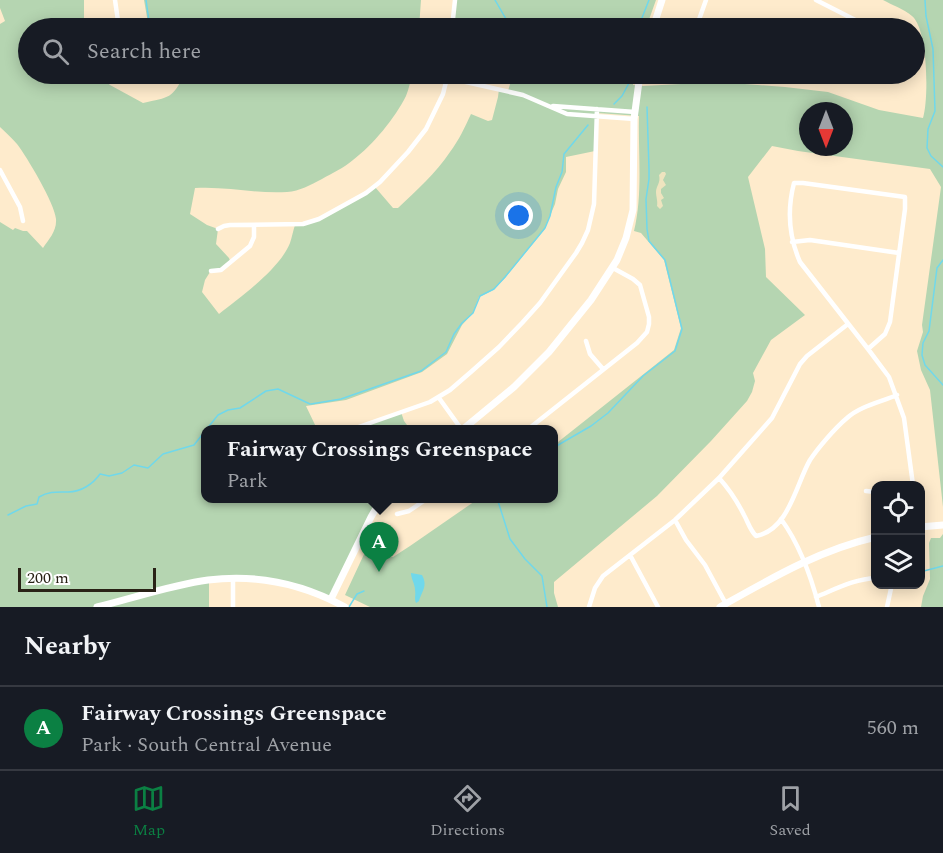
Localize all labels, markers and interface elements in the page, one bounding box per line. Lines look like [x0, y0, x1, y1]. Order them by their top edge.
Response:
search box [18, 18, 925, 84]
icon: search [39, 35, 72, 68]
text: Search here [87, 35, 201, 68]
north arrow [799, 102, 853, 156]
your location [504, 201, 533, 230]
popup [201, 425, 558, 503]
text: Fairway Crossings Greenspace [227, 433, 532, 466]
text: Park [227, 466, 268, 496]
map controls [871, 481, 925, 589]
button: locate [871, 481, 925, 535]
pin: A [360, 522, 398, 572]
button: layers [871, 535, 925, 589]
scale bar [18, 565, 156, 592]
text: 200 m [27, 566, 69, 590]
text: Nearby [24, 626, 110, 666]
text: Fairway Crossings Greenspace [81, 697, 387, 730]
text: A [36, 713, 51, 743]
text: 560 m [867, 713, 919, 743]
text: Park · South Central Avenue [81, 730, 332, 760]
tab: Map [132, 782, 165, 842]
tab: Directions [430, 782, 505, 842]
tab: Saved [770, 782, 811, 842]

